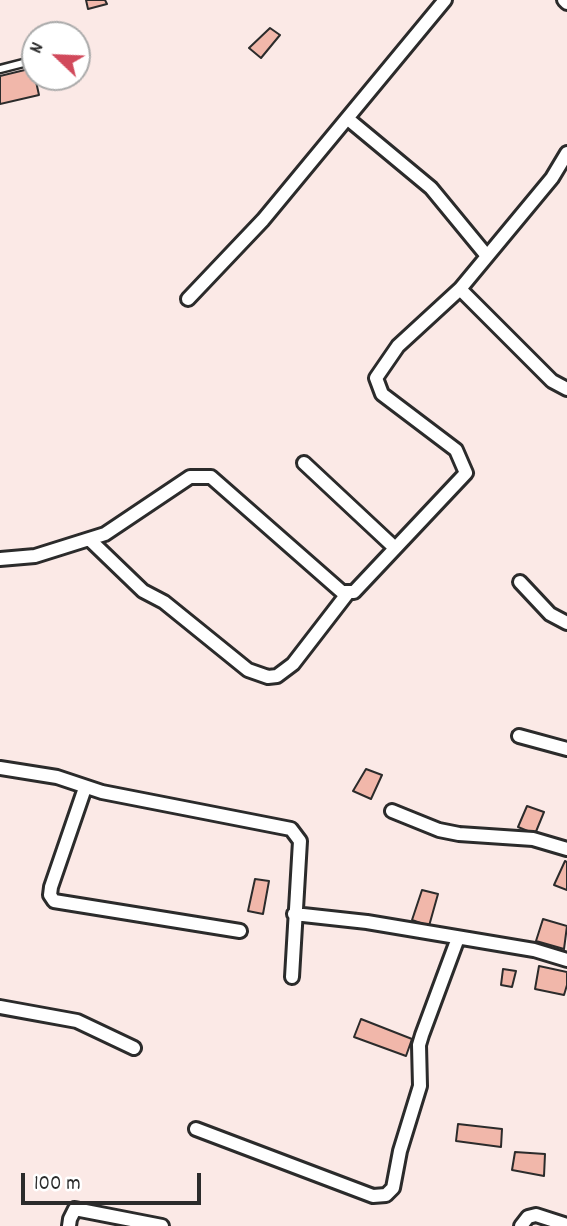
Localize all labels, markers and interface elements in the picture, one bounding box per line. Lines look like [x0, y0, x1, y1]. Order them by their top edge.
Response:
north arrow [21, 21, 91, 91]
text: N [24, 39, 52, 58]
scale bar [24, 1160, 205, 1204]
text: 100 m [34, 1170, 81, 1200]

